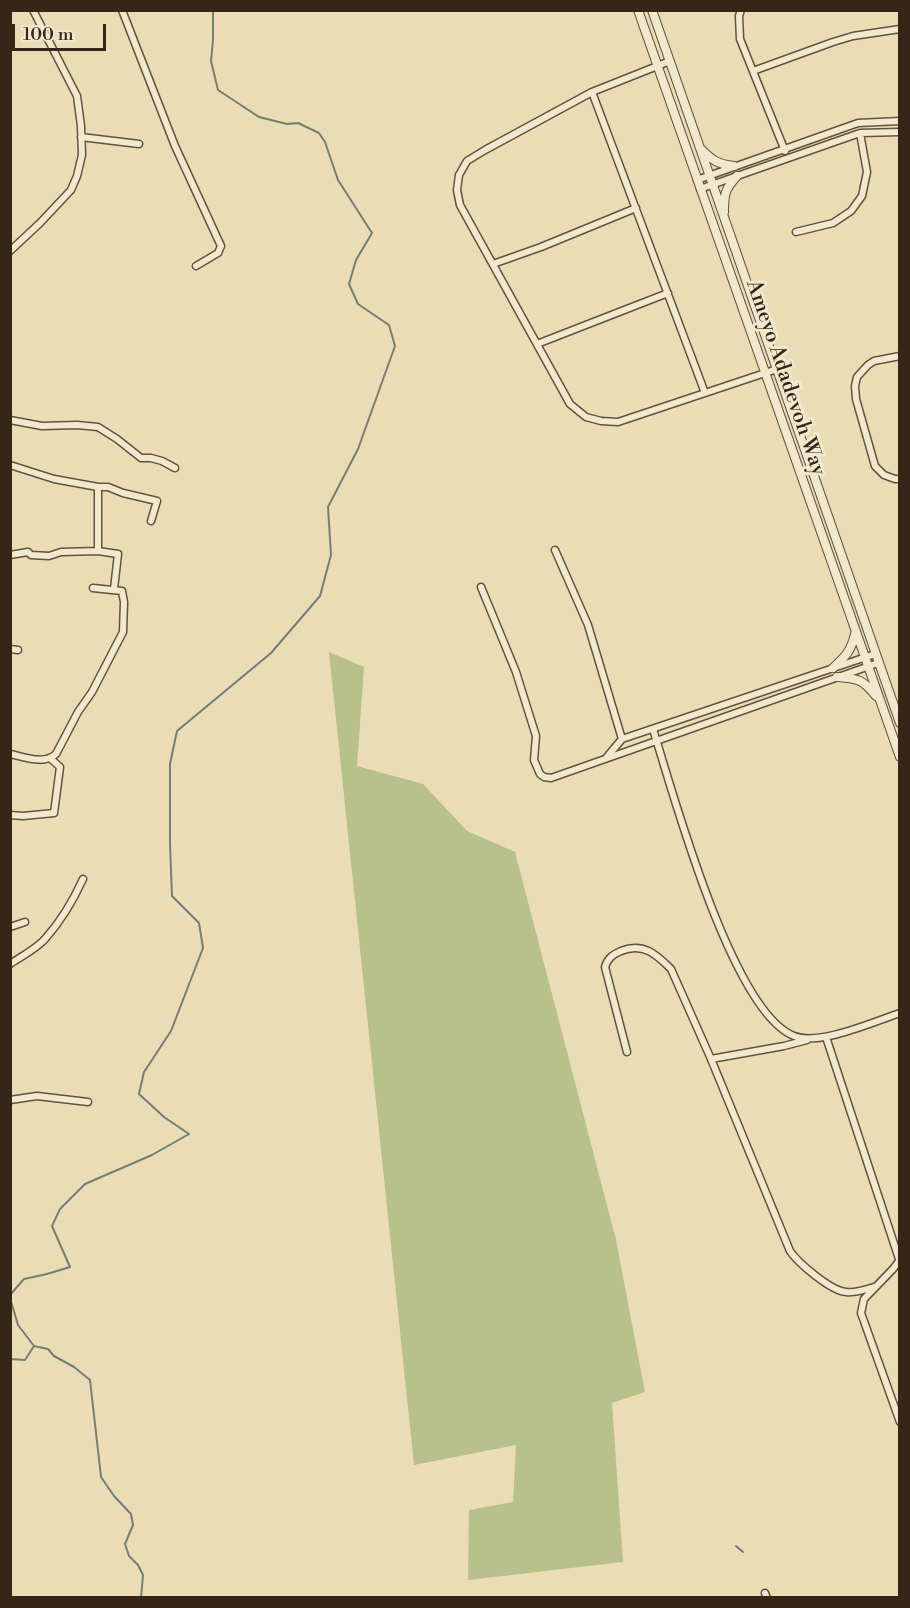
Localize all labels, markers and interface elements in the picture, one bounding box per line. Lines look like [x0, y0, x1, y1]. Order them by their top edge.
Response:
scale bar [15, 12, 110, 50]
text: 100 m [23, 23, 74, 46]
street label: Ameyo Adadevoh Way [740, 277, 830, 479]

